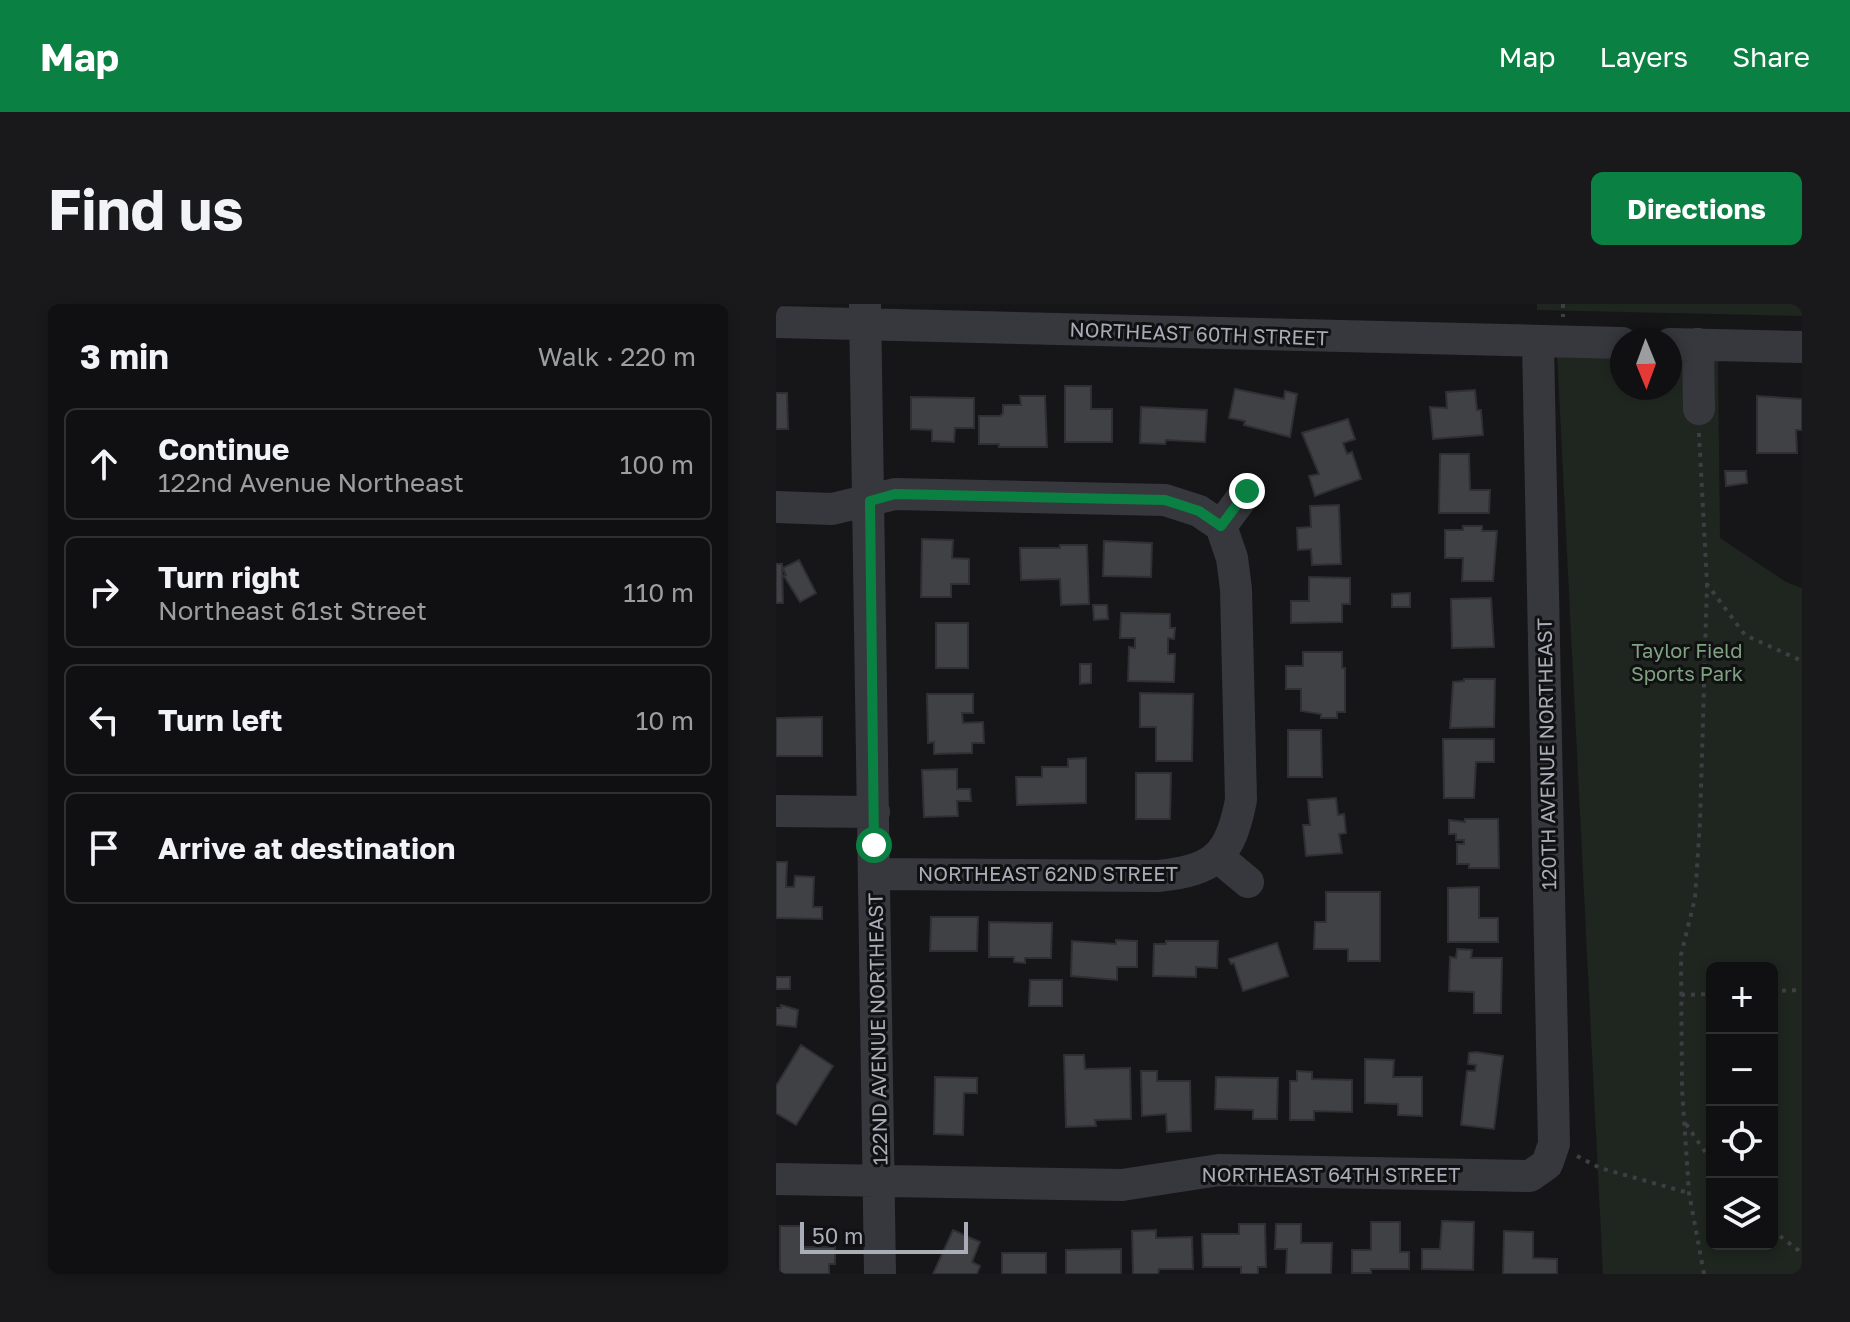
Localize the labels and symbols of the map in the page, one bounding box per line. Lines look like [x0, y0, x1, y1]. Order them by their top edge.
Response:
street label: NORTHEAST 60TH STREET [1069, 316, 1329, 350]
north arrow [1610, 328, 1682, 400]
route end [1229, 473, 1265, 509]
street label: 120TH AVENUE NORTHEAST [1532, 618, 1560, 890]
park label: Taylor Field Sports Park [1631, 638, 1743, 685]
route start [856, 827, 892, 863]
street label: NORTHEAST 62ND STREET [918, 861, 1178, 885]
street label: 122ND AVENUE NORTHEAST [863, 892, 891, 1166]
street label: NORTHEAST 64TH STREET [1202, 1162, 1460, 1186]
scale bar [800, 1218, 968, 1254]

